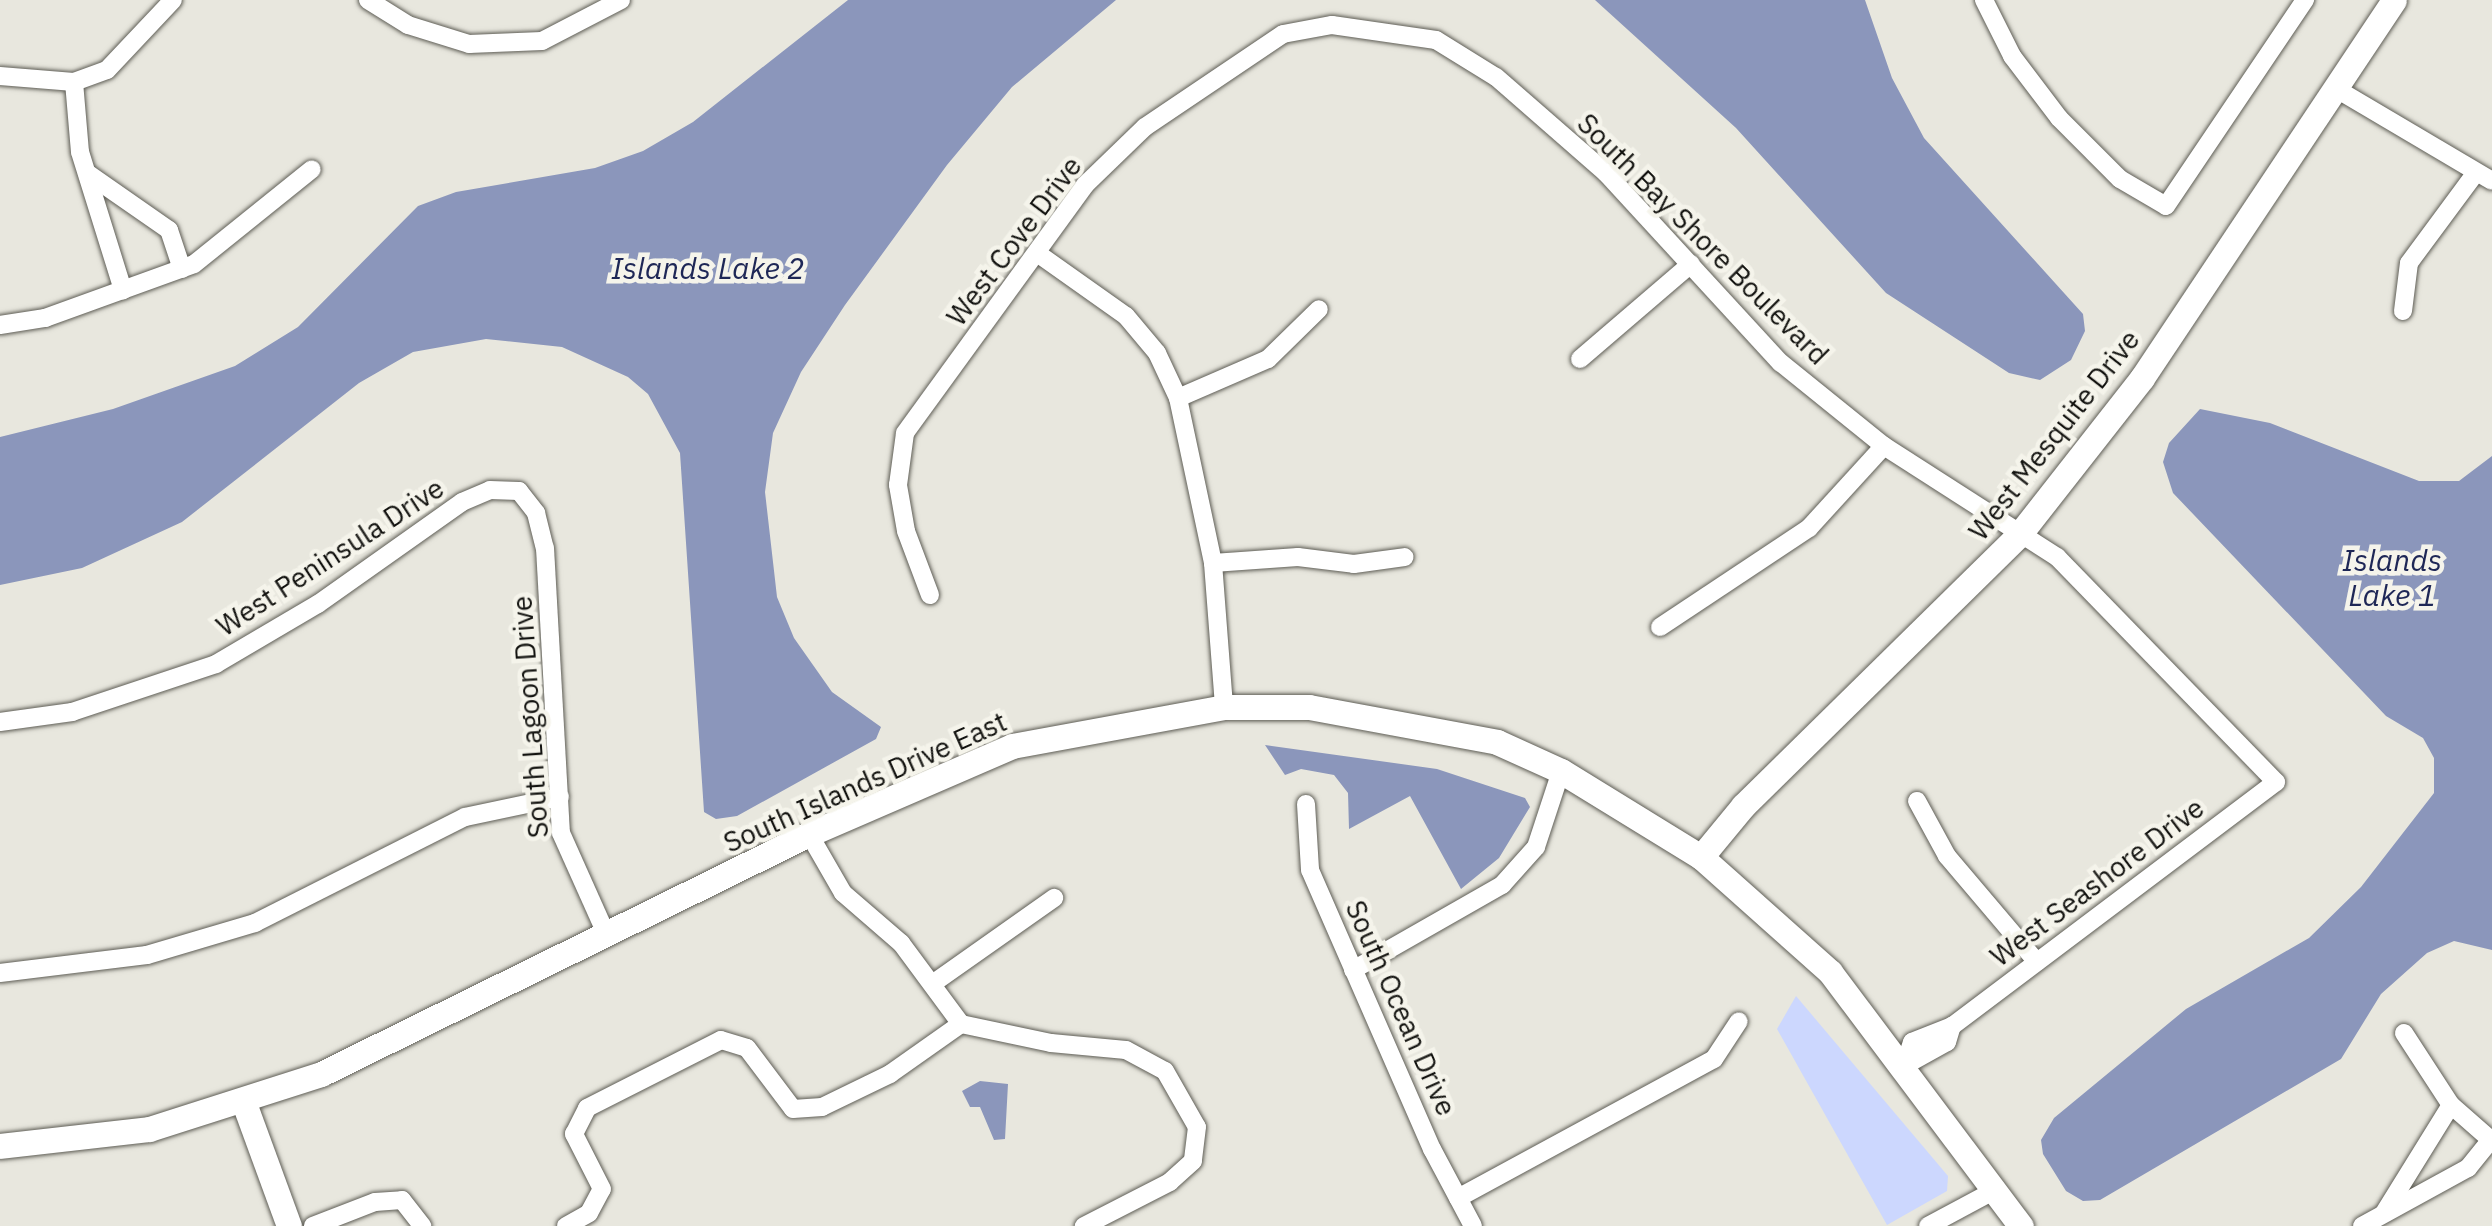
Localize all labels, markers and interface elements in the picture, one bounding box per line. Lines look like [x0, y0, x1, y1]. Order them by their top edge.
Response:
street label: South Bay Shore Boulevard [1570, 106, 1836, 372]
street label: West Cove Drive [939, 150, 1089, 332]
water label: Islands Lake 2 [611, 250, 805, 286]
street label: West Mesquite Drive [1962, 323, 2146, 547]
street label: West Peninsula Drive [210, 471, 450, 643]
water label: Islands Lake 1 [2342, 542, 2442, 612]
street label: South Lagoon Drive [505, 595, 555, 839]
street label: South Islands Drive East [718, 704, 1012, 860]
street label: West Seashore Drive [1984, 791, 2210, 973]
street label: South Ocean Drive [1339, 895, 1463, 1121]

